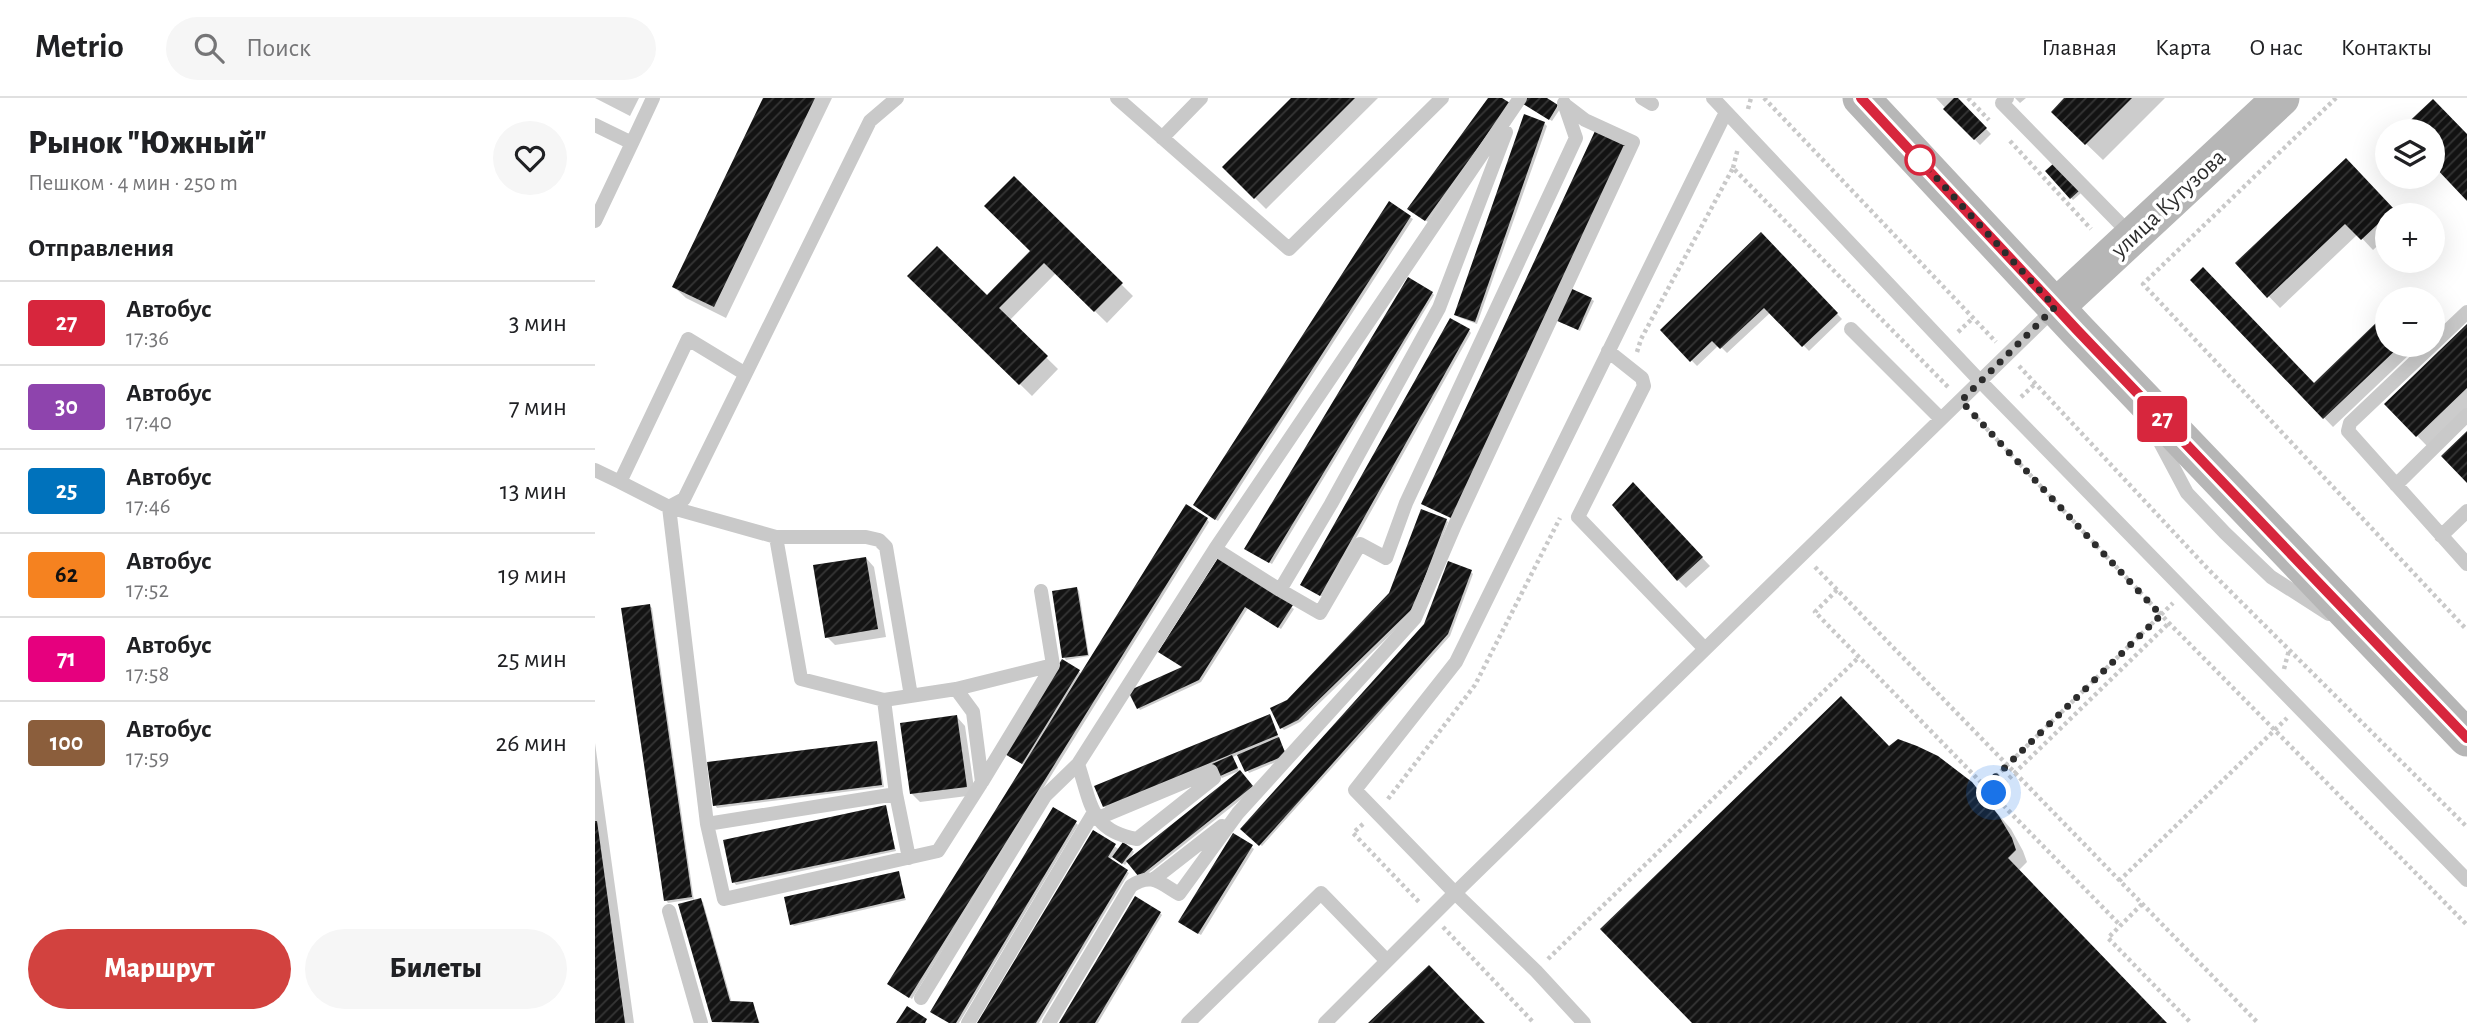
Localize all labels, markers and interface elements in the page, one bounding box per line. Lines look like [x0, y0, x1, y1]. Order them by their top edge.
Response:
search box [166, 17, 656, 80]
icon: search [190, 29, 228, 67]
text: Metrio [35, 31, 124, 64]
text: Поиск [246, 35, 311, 61]
text: Главная [2042, 36, 2117, 60]
text: Карта [2155, 36, 2211, 60]
text: О нас [2249, 36, 2303, 60]
text: Контакты [2341, 36, 2432, 60]
map controls [2375, 119, 2445, 357]
button: layers [2375, 119, 2445, 189]
button: heart [493, 121, 567, 195]
text: Рынок "Южный" [28, 127, 267, 160]
unlabelled marker [1905, 145, 1935, 175]
street label: улица Кутузова [2106, 145, 2230, 263]
text: Пешком · 4 мин · 250 m [28, 172, 238, 195]
button: + [2375, 203, 2445, 273]
text: Отправления [28, 235, 174, 261]
button: − [2375, 287, 2445, 357]
text: Автобус [126, 296, 212, 322]
text: 3 мин [509, 310, 567, 336]
text: 27 [56, 311, 77, 335]
text: 17:36 [126, 327, 169, 350]
text: Автобус [126, 380, 212, 406]
text: 7 мин [509, 394, 567, 420]
text: 30 [55, 395, 78, 419]
line badge: 27 [2131, 396, 2193, 442]
text: 27 [2151, 407, 2173, 431]
text: 17:40 [126, 411, 172, 434]
text: Автобус [126, 464, 212, 490]
text: 13 мин [500, 478, 567, 504]
text: 25 [56, 479, 77, 503]
text: 17:46 [126, 495, 171, 518]
text: Автобус [126, 548, 212, 574]
text: 19 мин [498, 562, 567, 588]
text: 62 [55, 563, 78, 587]
text: 17:52 [126, 579, 169, 602]
text: Автобус [126, 632, 212, 658]
text: 25 мин [497, 646, 567, 672]
text: 71 [57, 647, 76, 671]
text: 17:58 [126, 663, 169, 686]
text: Автобус [126, 716, 212, 742]
text: 26 мин [495, 730, 567, 756]
text: 100 [50, 731, 83, 755]
text: 17:59 [126, 747, 169, 770]
your location [1976, 775, 2011, 810]
button: Маршрут [28, 929, 291, 1009]
button: Билеты [305, 929, 567, 1009]

